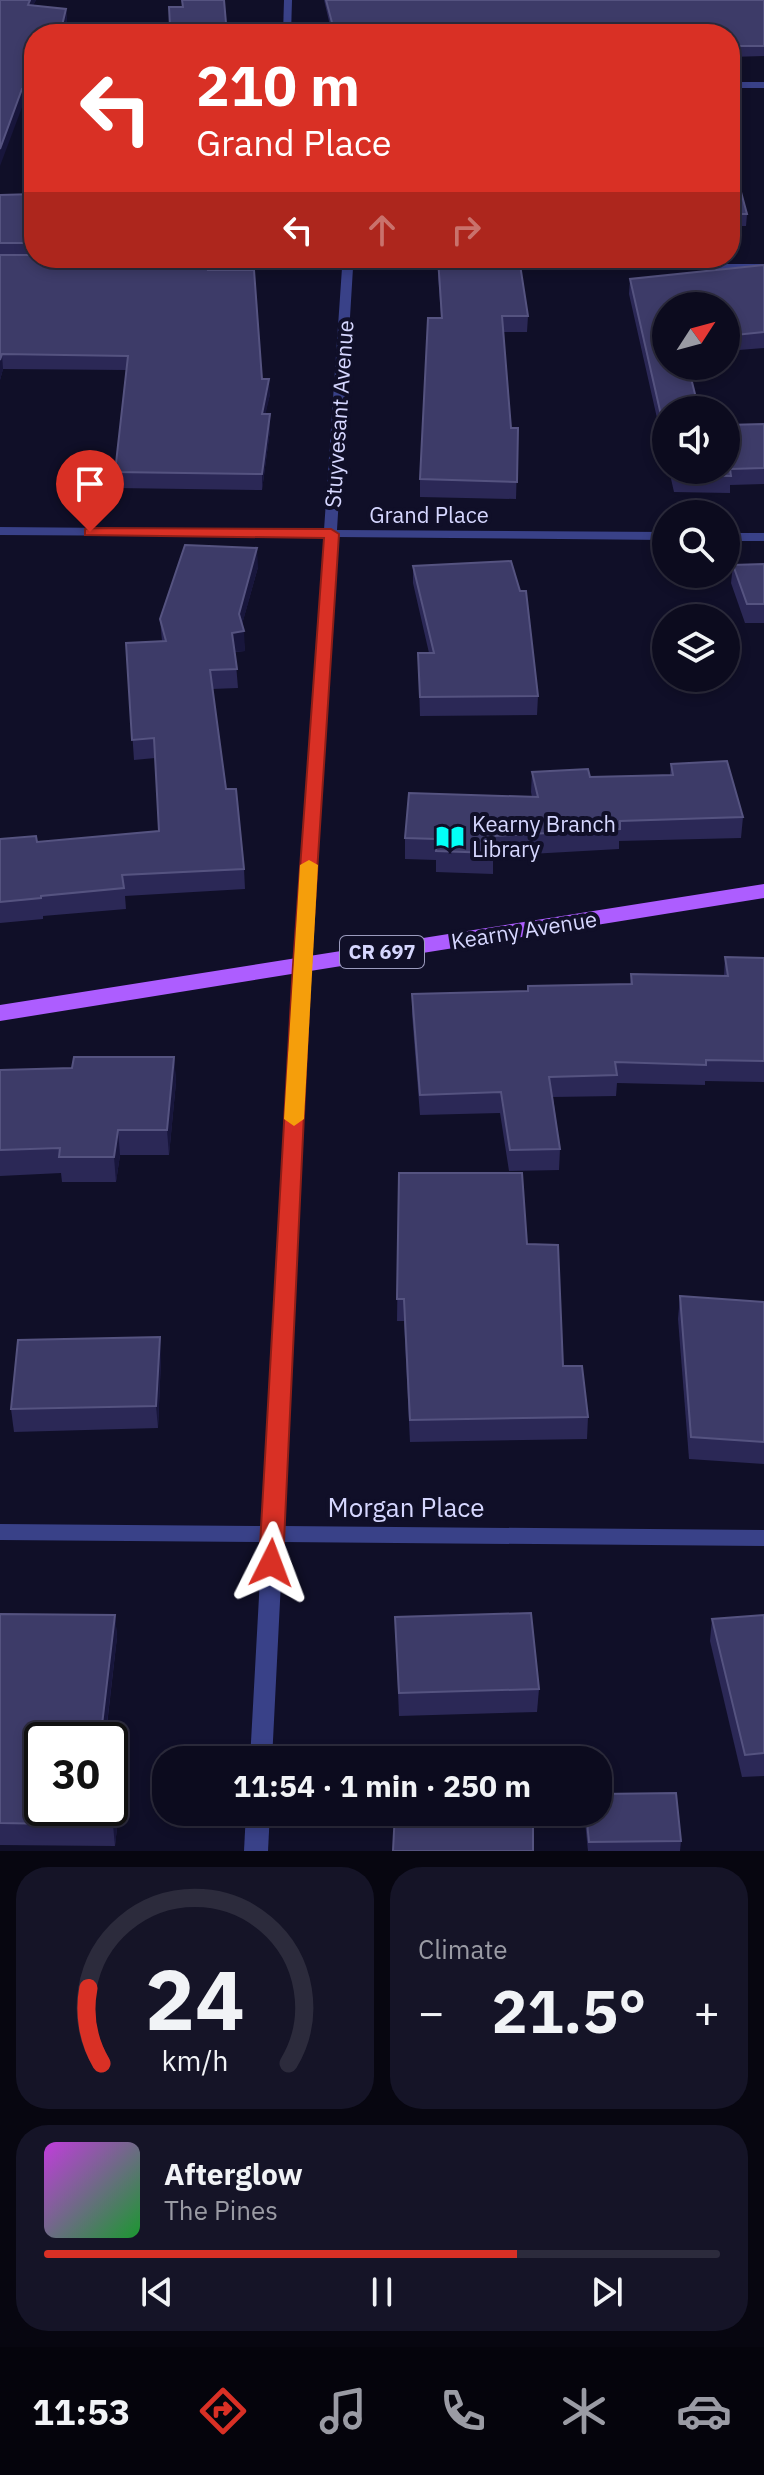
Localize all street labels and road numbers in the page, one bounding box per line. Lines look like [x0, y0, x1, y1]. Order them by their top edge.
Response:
street label: Stuyvesant Avenue [317, 319, 360, 509]
street label: Grand Place [369, 500, 489, 529]
street label: Kearny Avenue [449, 904, 599, 955]
road number: CR 697 [340, 936, 424, 968]
street label: Morgan Place [328, 1490, 484, 1524]

